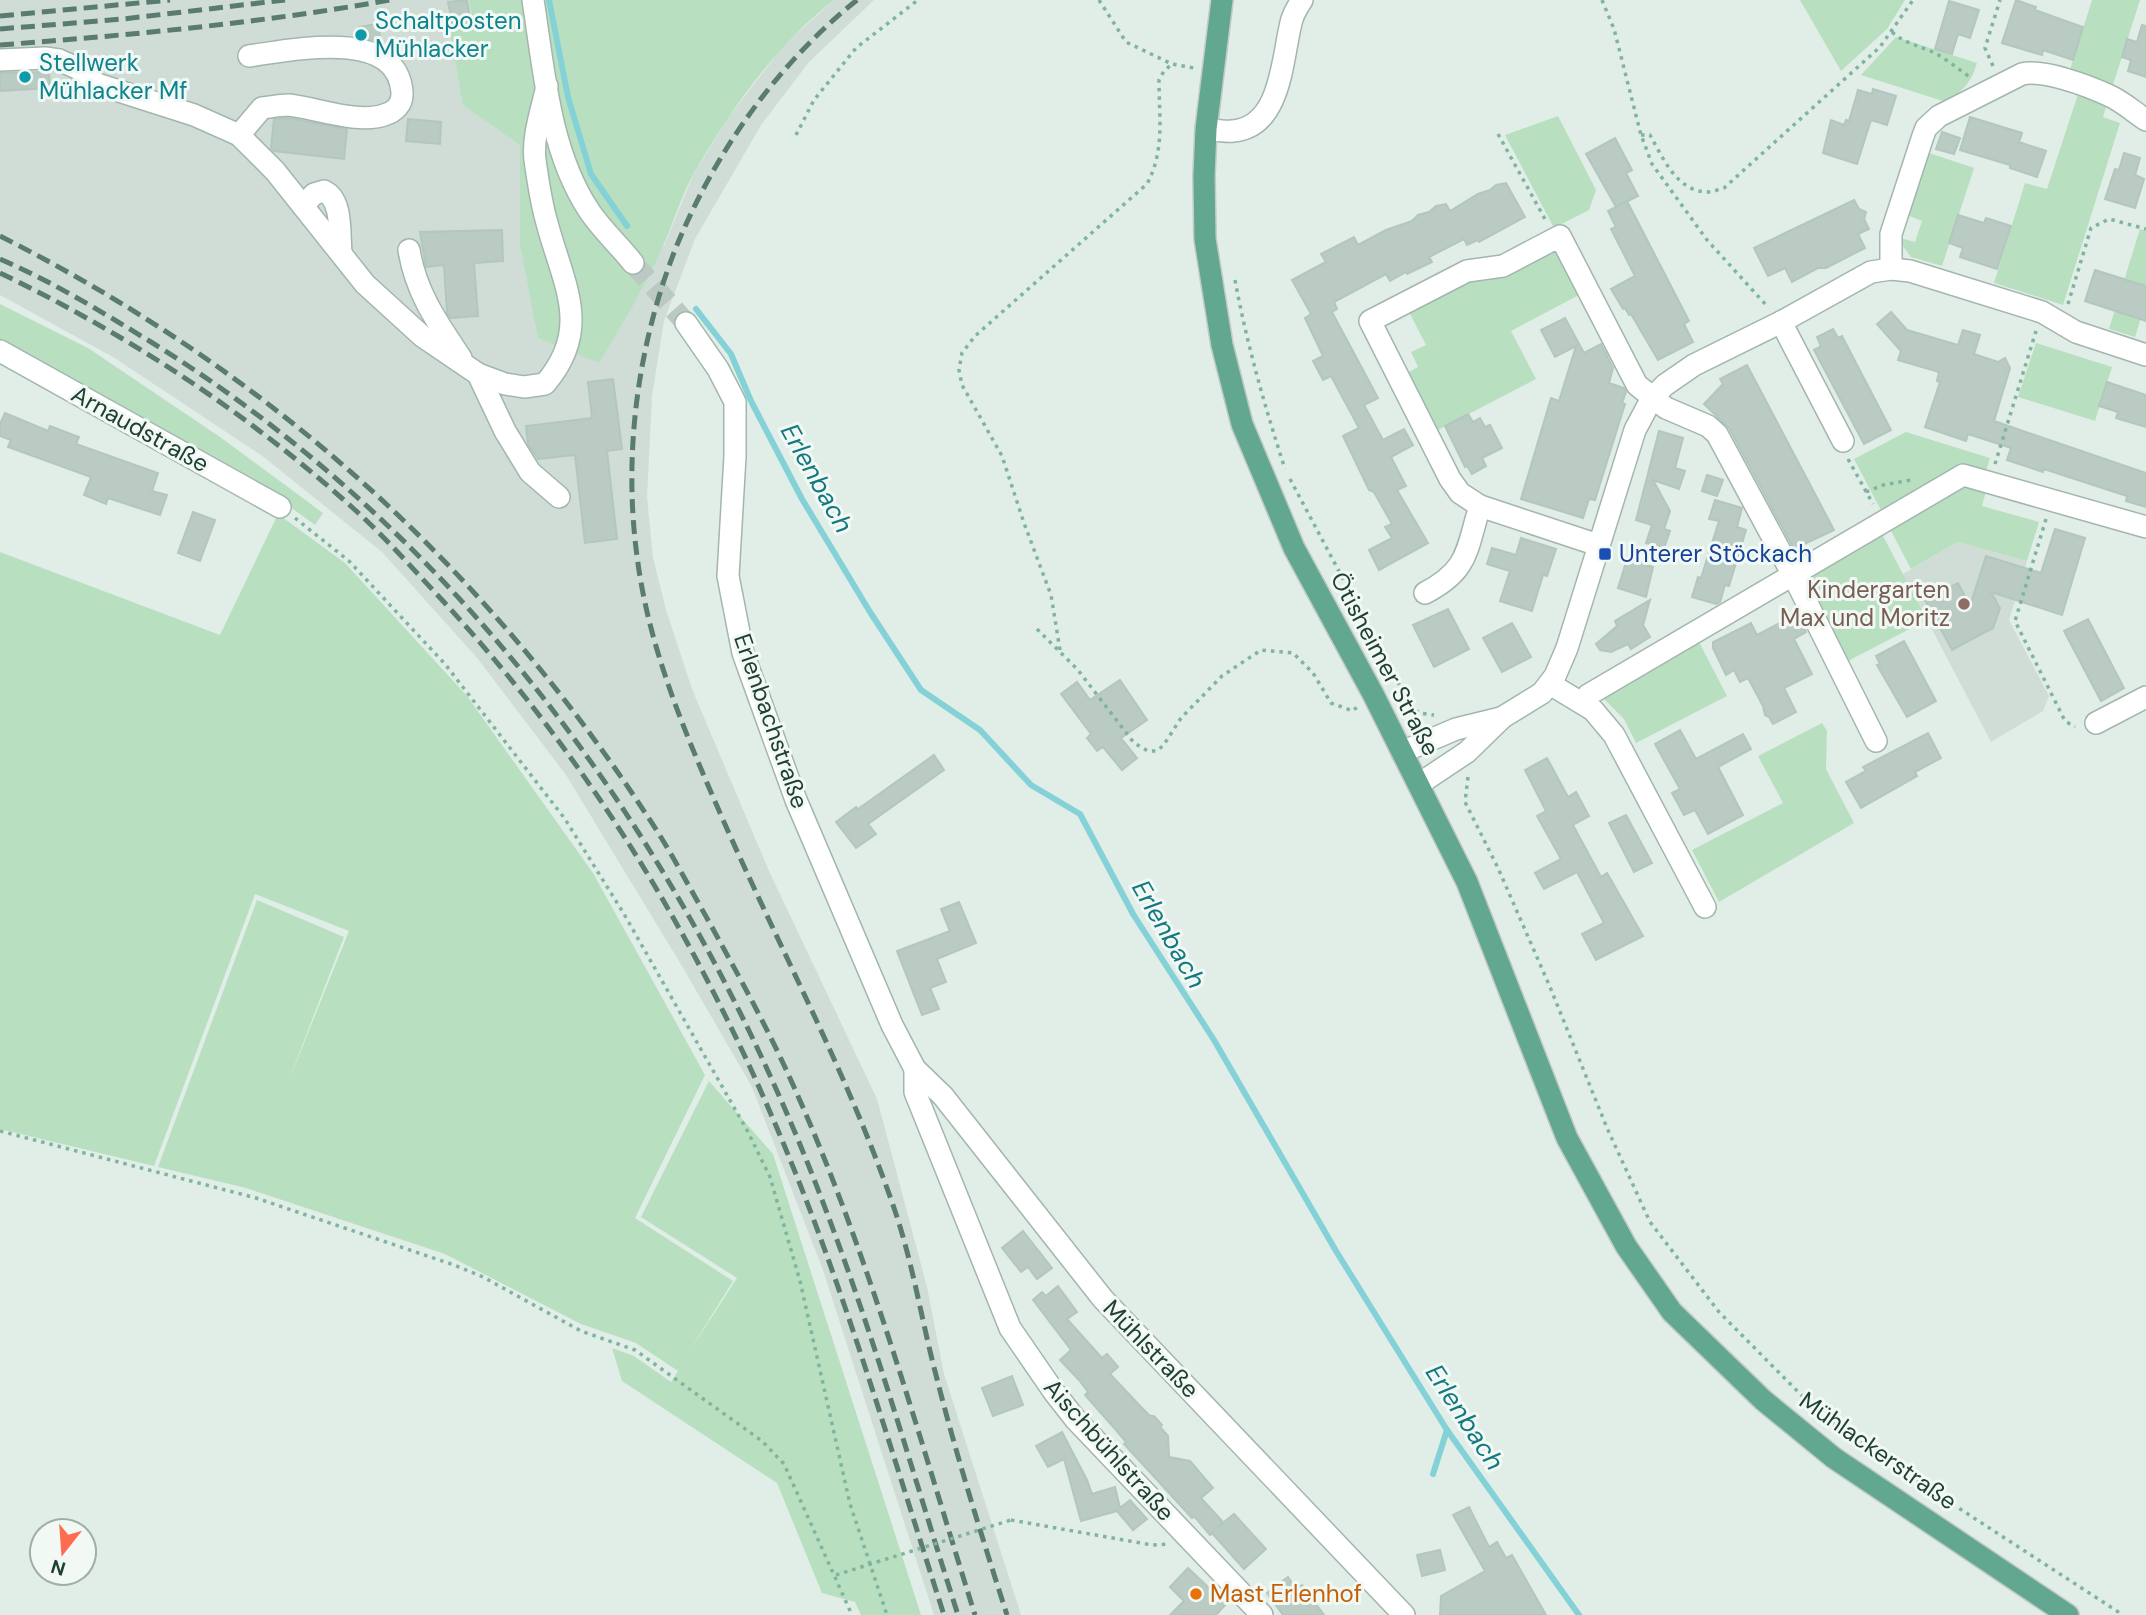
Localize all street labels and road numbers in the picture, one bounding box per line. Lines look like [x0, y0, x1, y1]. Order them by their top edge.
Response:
street label: Arnaudstraße [66, 378, 214, 479]
street label: Ötisheimer Straße [1324, 567, 1447, 761]
street label: Erlenbachstraße [727, 629, 816, 812]
street label: Mühlstraße [1097, 1293, 1206, 1404]
street label: Aischbühlstraße [1037, 1372, 1182, 1527]
street label: Mühlackerstraße [1793, 1385, 1963, 1517]

